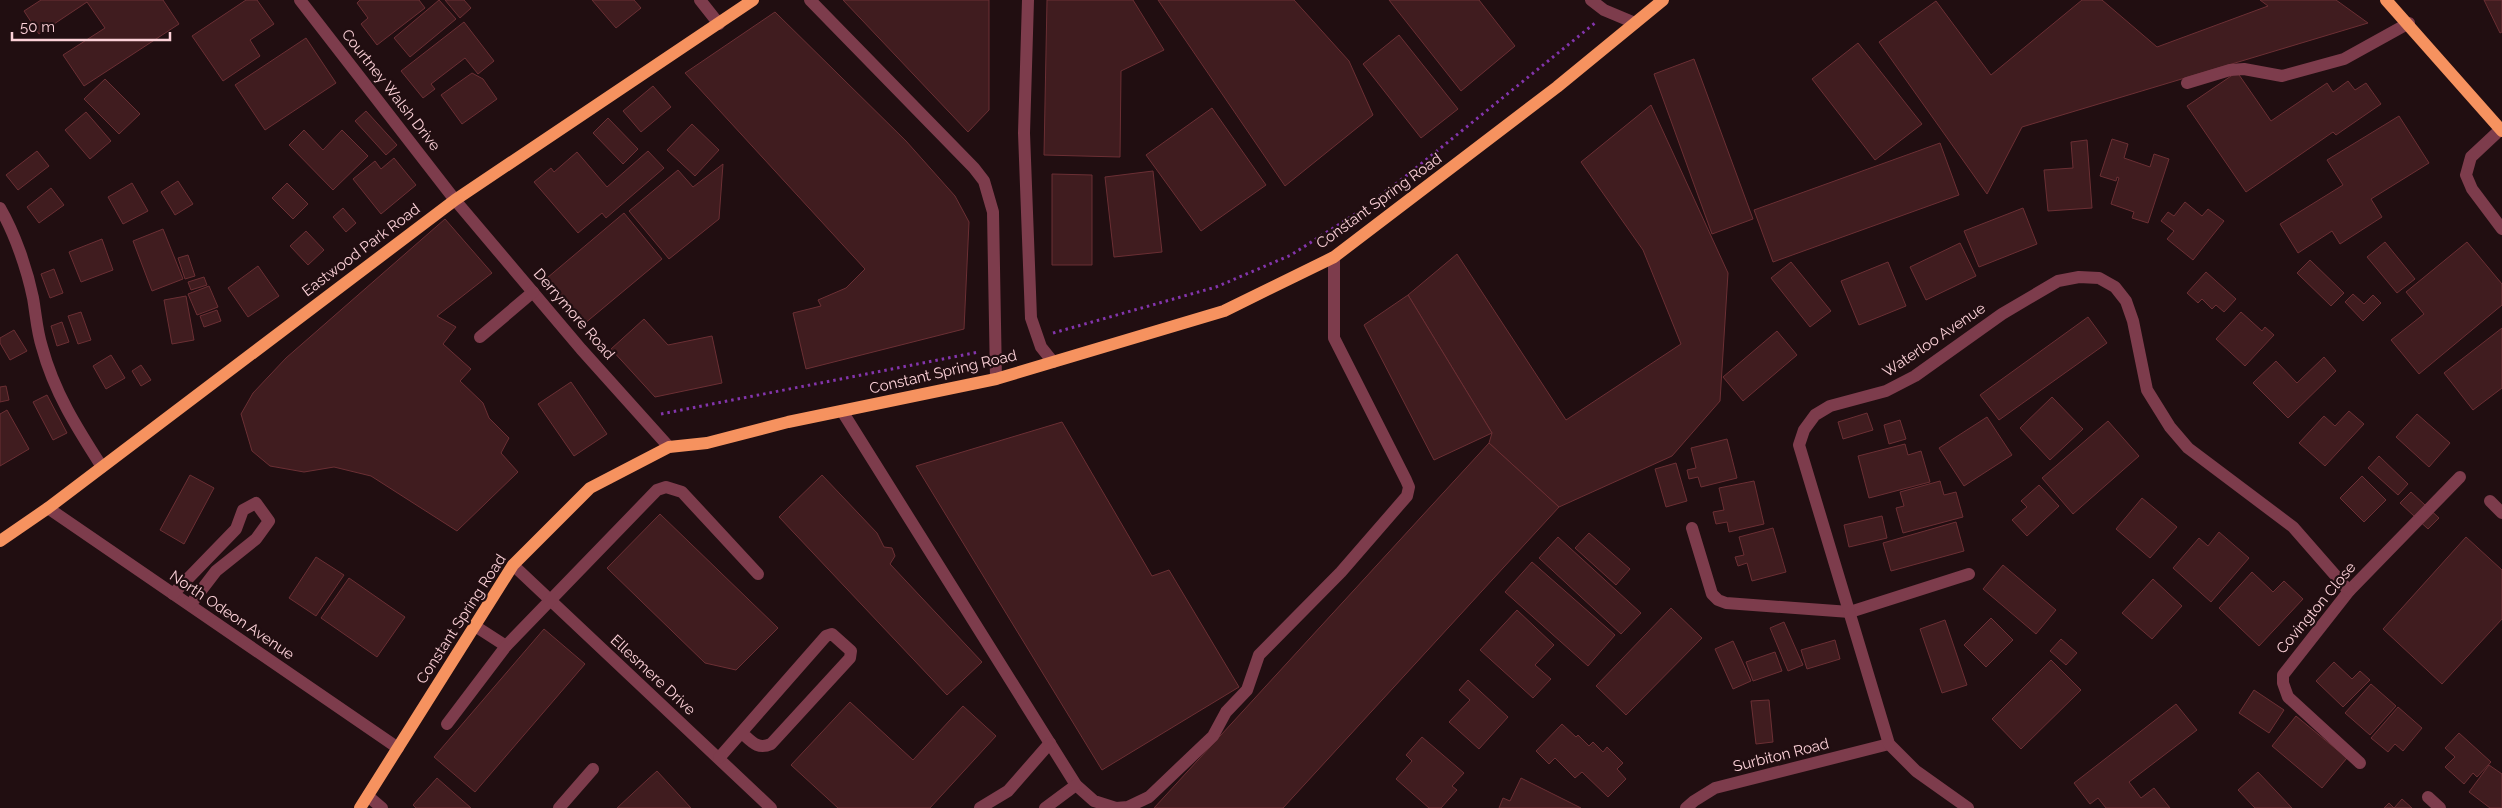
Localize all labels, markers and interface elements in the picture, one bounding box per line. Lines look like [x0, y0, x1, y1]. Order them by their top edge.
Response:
scale bar [12, 10, 170, 42]
text: 50 m [20, 18, 55, 36]
street label: Courtney Walsh Drive [338, 26, 444, 155]
street label: Constant Spring Road [1313, 149, 1445, 253]
street label: Eastwood Park Road [299, 200, 423, 300]
street label: Derrymore Road [530, 265, 618, 363]
street label: Waterloo Avenue [1879, 299, 1989, 381]
street label: Constant Spring Road [868, 346, 1018, 398]
street label: Constant Spring Road [412, 551, 510, 687]
street label: Covington Close [2272, 558, 2360, 657]
street label: North Odeon Avenue [166, 567, 298, 663]
street label: Ellesmere Drive [607, 631, 699, 719]
street label: Surbiton Road [1731, 734, 1831, 776]

